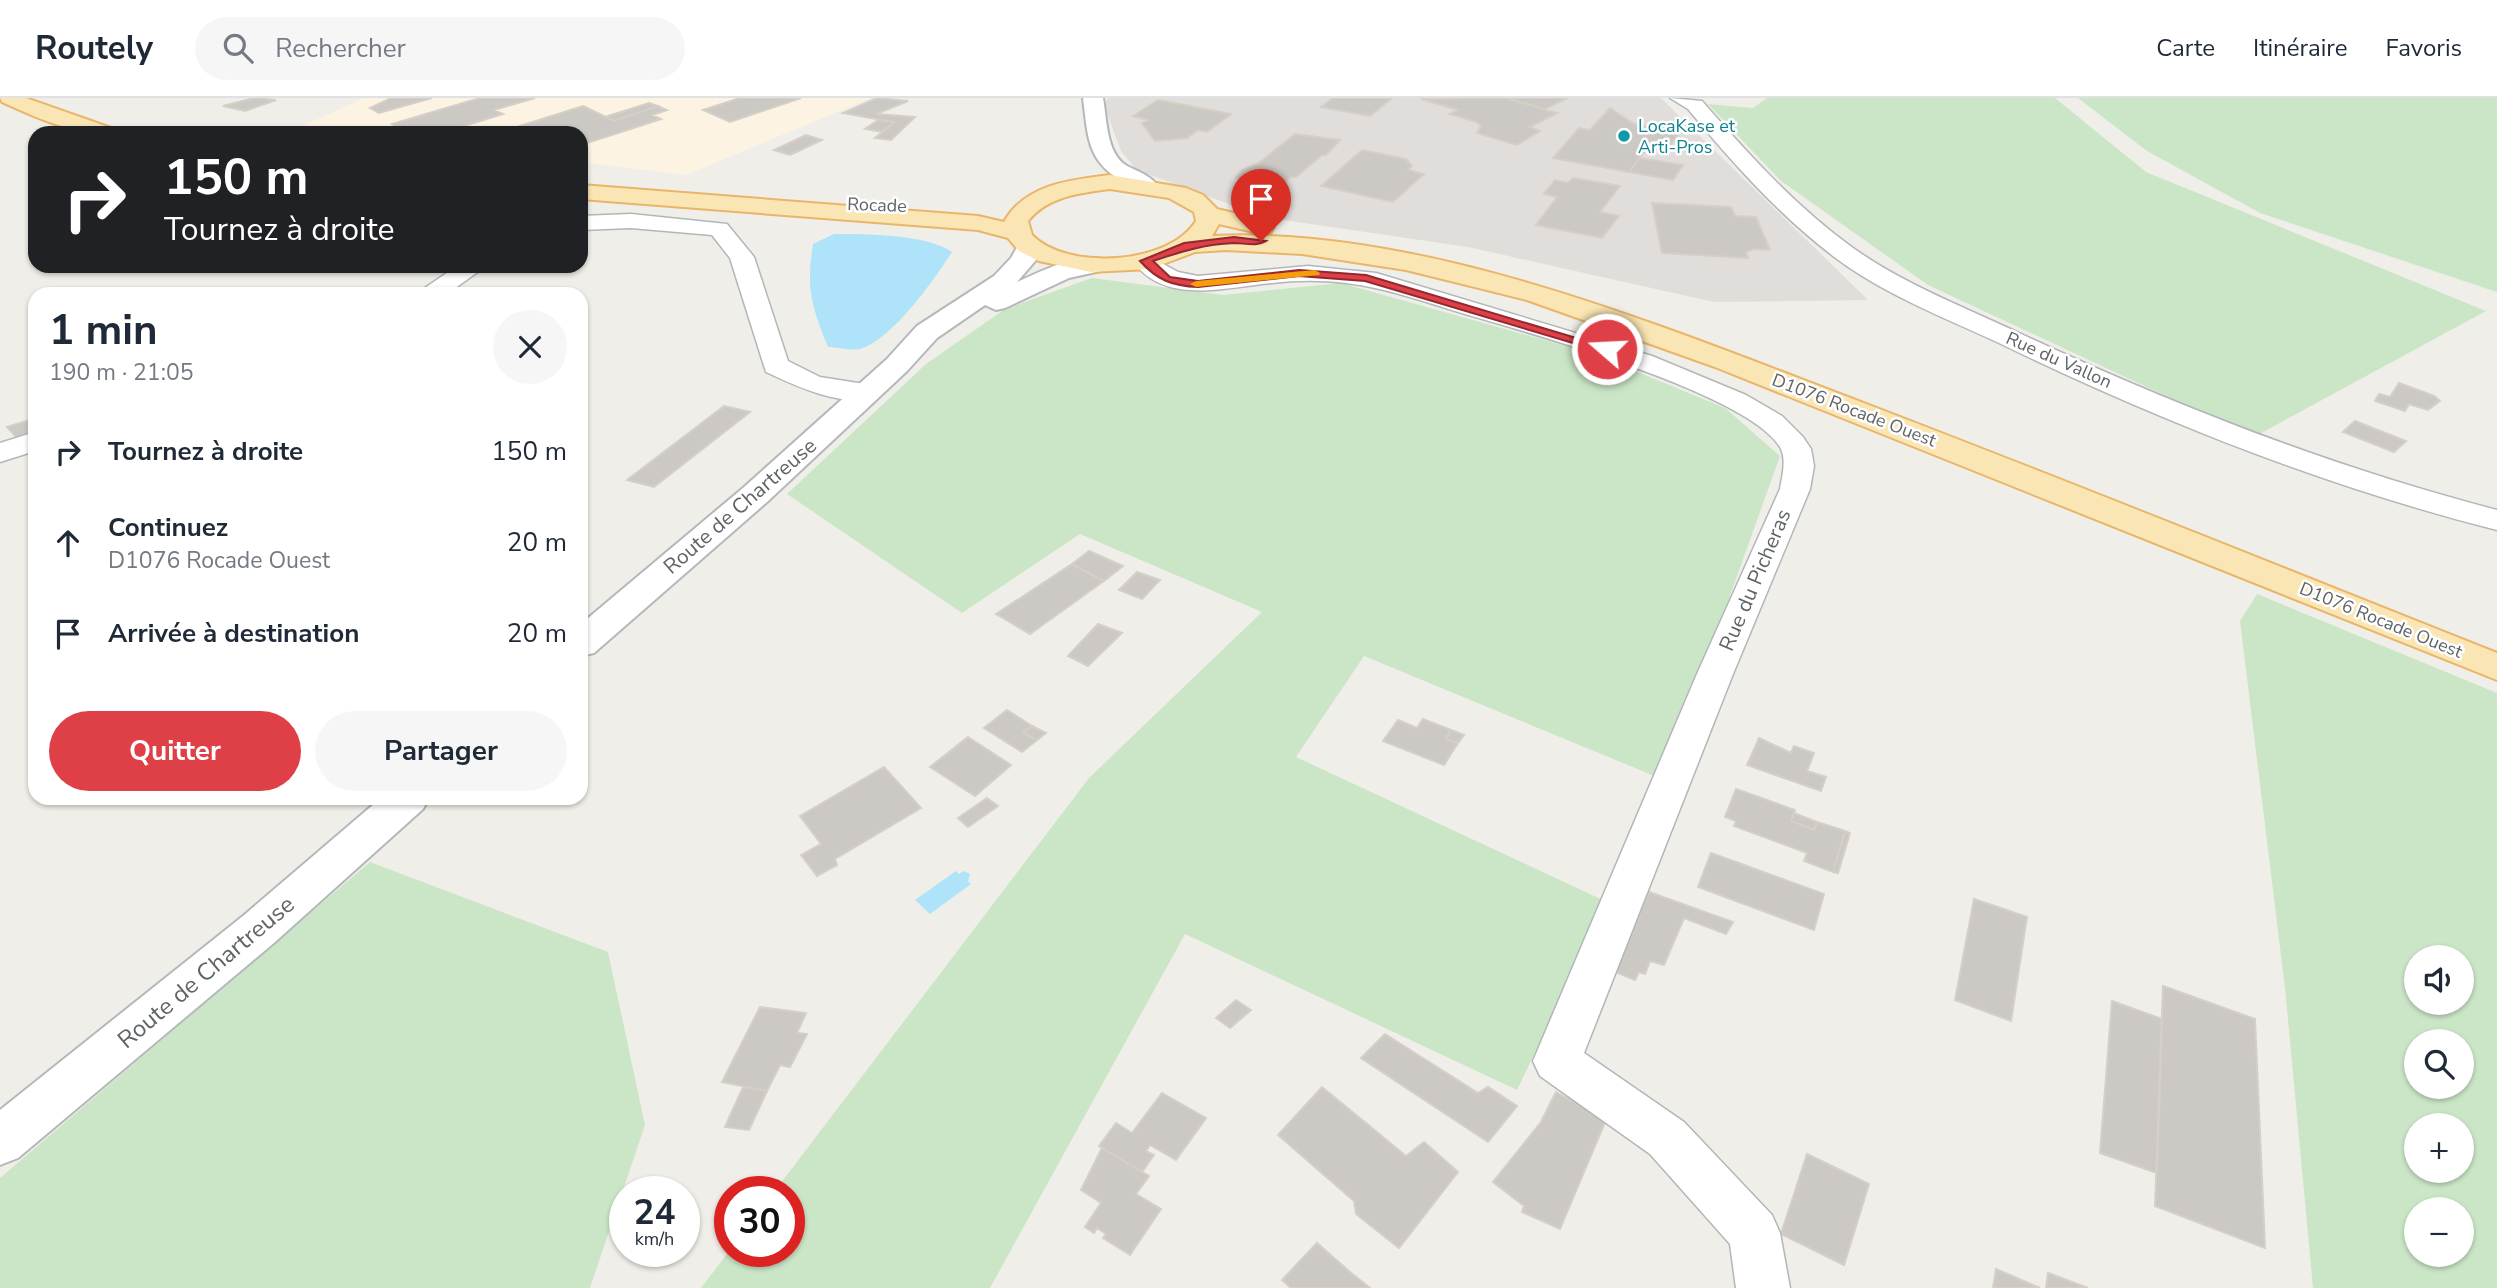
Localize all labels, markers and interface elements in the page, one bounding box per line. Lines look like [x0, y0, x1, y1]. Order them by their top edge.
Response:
search box [195, 17, 685, 80]
text: Routely [35, 26, 153, 71]
icon: search [219, 29, 257, 67]
text: Rechercher [275, 31, 406, 66]
text: Carte [2156, 32, 2215, 64]
text: Itinéraire [2253, 32, 2347, 64]
text: Favoris [2385, 32, 2462, 64]
place label: LocaKase et Arti-Pros [1638, 114, 1736, 159]
marker: LocaKase et Arti-Pros [1616, 128, 1632, 144]
text: 150 m [164, 144, 308, 211]
icon: right [49, 154, 140, 245]
pin [1231, 169, 1291, 241]
icon: arrive [1242, 180, 1280, 218]
street label: Rocade [847, 192, 907, 218]
text: Tournez à droite [164, 208, 395, 251]
text: 1 min [49, 302, 158, 359]
button: close [493, 310, 567, 384]
position arrow [1570, 312, 1644, 386]
street label: Rue du Vallon [2002, 326, 2116, 394]
text: 190 m · 21:05 [49, 357, 194, 388]
street label: D1076 Rocade Ouest [1769, 368, 1940, 453]
street label: Route de Chartreuse [658, 432, 822, 580]
icon: right [49, 433, 87, 471]
text: Tournez à droite [108, 434, 303, 469]
text: 150 m [491, 434, 567, 469]
street label: Rue du Picheras [1713, 505, 1797, 655]
text: Continuez [108, 510, 228, 545]
icon: ahead [49, 524, 87, 562]
text: 20 m [507, 525, 567, 560]
text: D1076 Rocade Ouest [108, 545, 330, 576]
street label: D1076 Rocade Ouest [2296, 576, 2467, 664]
icon: arrive [49, 615, 87, 653]
text: Arrivée à destination [108, 616, 359, 651]
text: 20 m [507, 616, 567, 651]
button: Quitter [49, 711, 301, 791]
button: Partager [315, 711, 567, 791]
street label: Route de Chartreuse [111, 888, 301, 1056]
map controls [2404, 945, 2474, 1267]
button: sound [2404, 945, 2474, 1015]
button: search [2404, 1029, 2474, 1099]
button: + [2404, 1113, 2474, 1183]
speed limit sign: 30 [714, 1176, 805, 1267]
text: 24 [633, 1189, 676, 1236]
button: − [2404, 1197, 2474, 1267]
text: km/h [635, 1227, 674, 1251]

